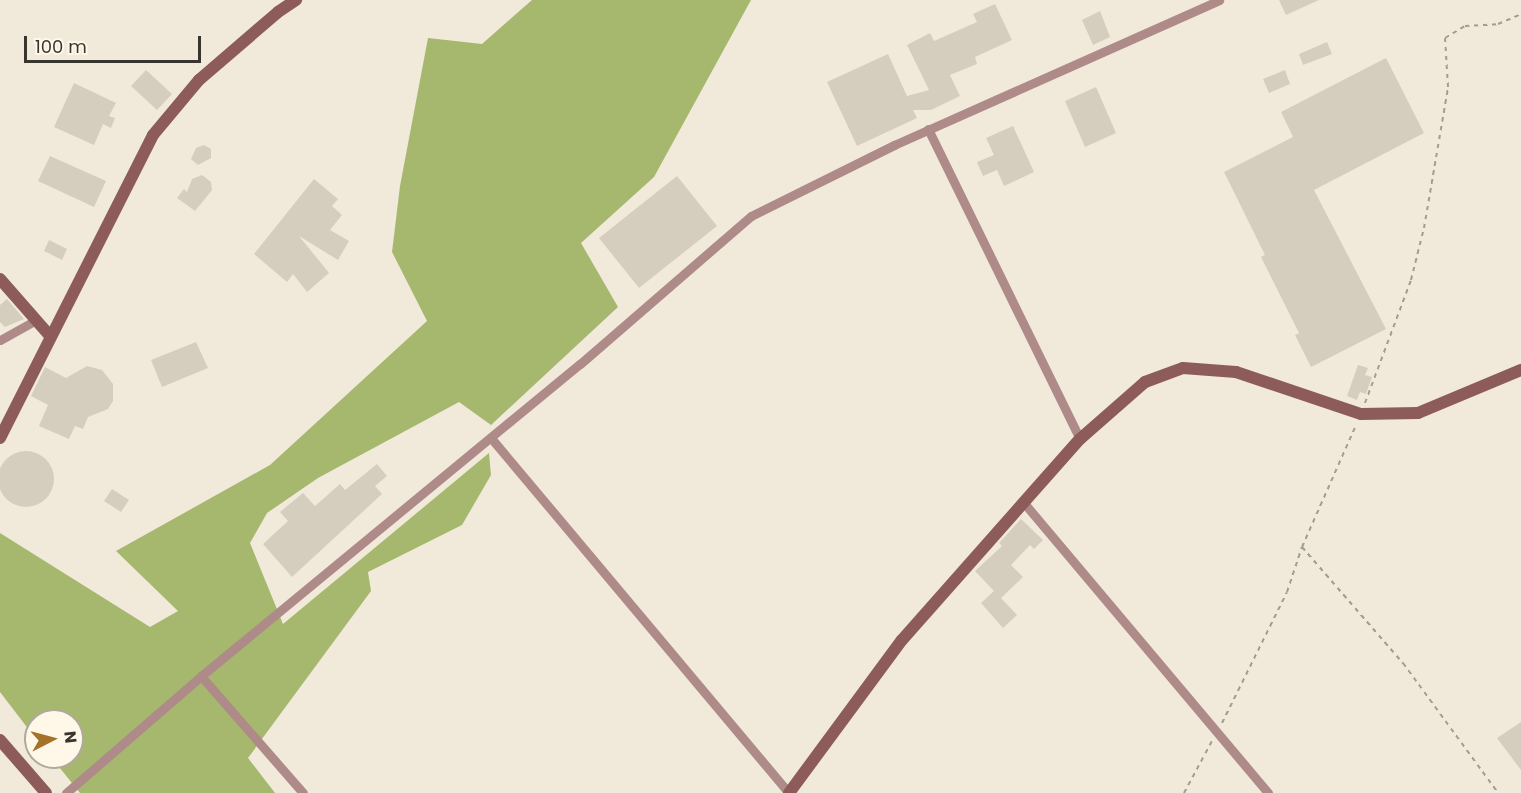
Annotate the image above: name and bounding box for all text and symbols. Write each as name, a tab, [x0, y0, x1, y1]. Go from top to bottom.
scale bar	[27, 24, 204, 62]
text: 100 m	[35, 34, 87, 59]
north arrow	[24, 709, 84, 769]
text: N	[58, 730, 82, 744]

